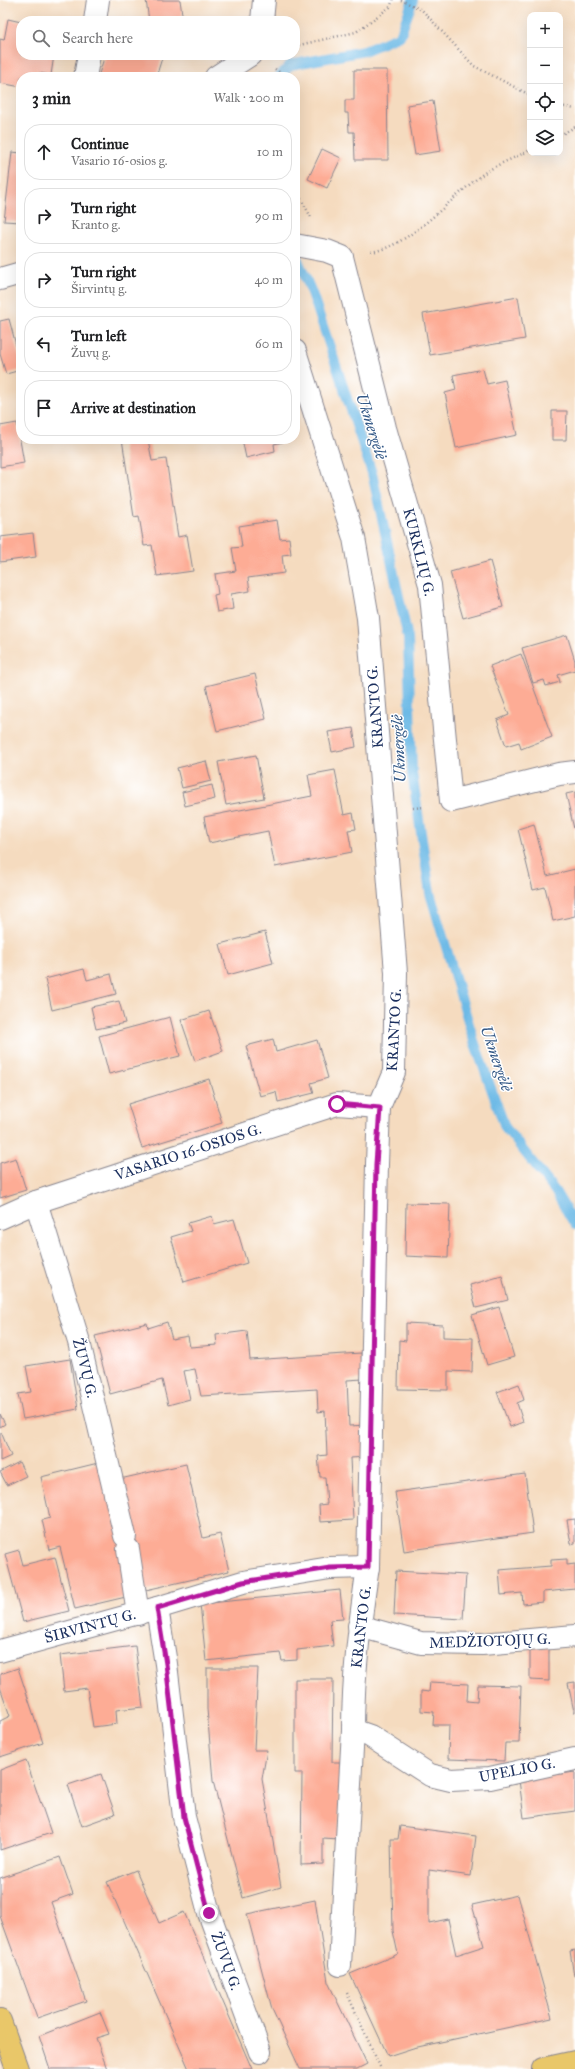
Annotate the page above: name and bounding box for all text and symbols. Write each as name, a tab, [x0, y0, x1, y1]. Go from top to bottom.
map controls	[527, 12, 563, 156]
button: +	[527, 12, 563, 48]
search box	[16, 16, 300, 60]
icon: search	[30, 27, 52, 49]
text: Search here	[62, 29, 133, 47]
button: −	[527, 48, 563, 84]
button: locate	[527, 84, 563, 120]
text: 3 min	[32, 88, 71, 109]
text: Walk · 200 m	[214, 90, 284, 106]
button: layers	[527, 120, 563, 156]
text: Continue	[71, 135, 129, 153]
icon: ahead	[33, 141, 55, 163]
text: 10 m	[257, 144, 283, 160]
text: Vasario 16-osios g.	[71, 153, 168, 169]
text: Turn right	[71, 199, 136, 217]
icon: right	[33, 205, 55, 227]
text: 90 m	[255, 208, 283, 224]
text: Kranto g.	[71, 217, 120, 233]
text: Turn right	[71, 263, 136, 281]
icon: right	[33, 269, 55, 291]
text: 40 m	[254, 272, 283, 288]
text: Širvintų g.	[71, 281, 127, 297]
text: Turn left	[71, 327, 127, 345]
icon: left	[33, 333, 55, 355]
text: 60 m	[255, 336, 283, 352]
text: Žuvų g.	[71, 345, 111, 361]
water label: Ukmergėlė	[352, 391, 391, 463]
icon: arrive	[33, 397, 55, 419]
text: Arrive at destination	[71, 399, 196, 417]
street label: KURKLIŲ G.	[399, 506, 439, 598]
street label: KRANTO G.	[363, 665, 387, 749]
water label: Ukmergėlė	[387, 713, 410, 784]
street label: KRANTO G.	[383, 988, 405, 1072]
water label: Ukmergėlė	[476, 1023, 517, 1095]
route start	[328, 1095, 346, 1113]
street label: VASARIO 16-OSIOS G.	[111, 1120, 264, 1185]
street label: ŽUVŲ G.	[69, 1336, 102, 1400]
street label: KRANTO G.	[347, 1585, 375, 1669]
street label: ŠIRVINTŲ G.	[42, 1604, 138, 1647]
street label: MEDŽIOTOJŲ G.	[429, 1629, 551, 1653]
street label: UPELIO G.	[477, 1754, 557, 1786]
route end	[200, 1904, 218, 1922]
street label: ŽUVŲ G.	[207, 1929, 246, 1993]

